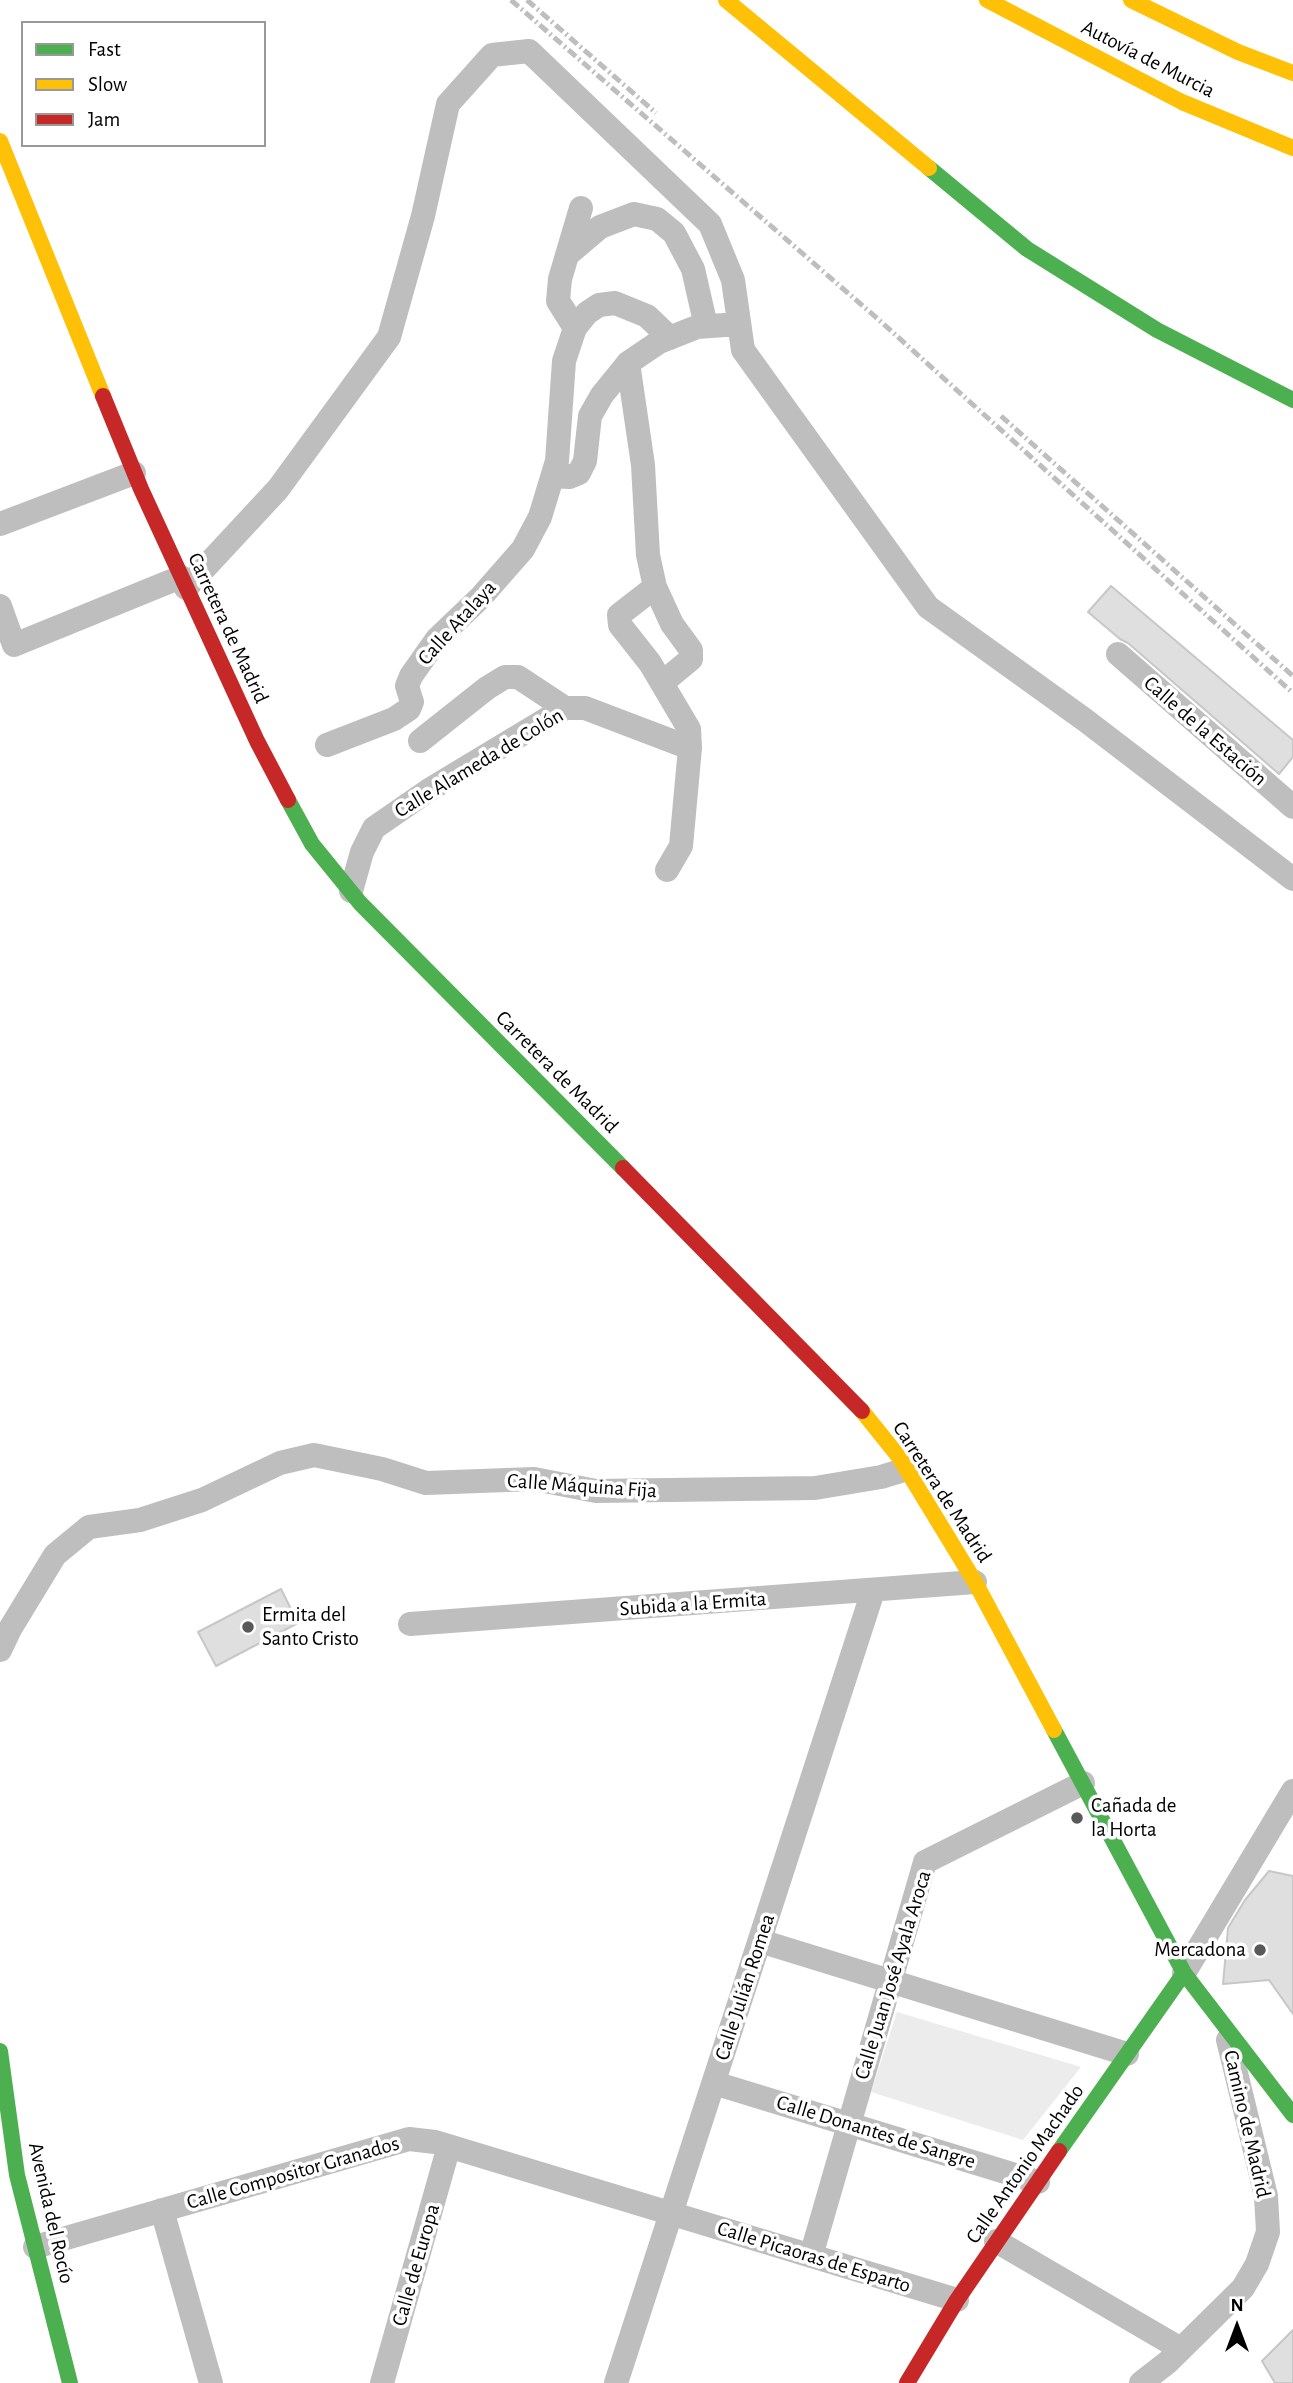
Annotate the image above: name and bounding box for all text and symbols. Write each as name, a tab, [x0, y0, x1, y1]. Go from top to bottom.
street label: Autovía de Murcia	[1077, 15, 1219, 103]
legend	[21, 21, 266, 147]
text: Fast	[88, 39, 121, 60]
text: Slow	[88, 74, 127, 95]
text: Jam	[88, 109, 120, 130]
street label: Carretera de Madrid	[182, 549, 274, 707]
street label: Calle Atalaya	[412, 575, 502, 671]
street label: Calle de la Estación	[1138, 671, 1272, 791]
street label: Calle Alameda de Colón	[390, 703, 568, 823]
street label: Carretera de Madrid	[490, 1005, 624, 1139]
street label: Carretera de Madrid	[887, 1417, 997, 1567]
street label: Calle Máquina Fija	[506, 1468, 658, 1504]
street label: Subida a la Ermita	[619, 1586, 767, 1622]
place label: Ermita del Santo Cristo	[262, 1602, 359, 1652]
marker: Ermita del Santo Cristo	[240, 1619, 256, 1635]
place label: Cañada de la Horta	[1091, 1793, 1177, 1843]
marker: Cañada de la Horta	[1069, 1810, 1085, 1826]
street label: Calle Juan José Ayala Aroca	[849, 1867, 937, 2083]
street label: Calle Julián Romea	[709, 1911, 781, 2063]
place label: Mercadona	[1154, 1937, 1246, 1963]
marker: Mercadona	[1252, 1942, 1268, 1958]
street label: Camino de Madrid	[1218, 2048, 1276, 2200]
street label: Calle Antonio Machado	[960, 2079, 1090, 2249]
street label: Calle Donantes de Sangre	[773, 2090, 979, 2174]
street label: Calle Compositor Granados	[184, 2131, 402, 2215]
street label: Avenida del Rocío	[23, 2140, 79, 2286]
street label: Calle de Europa	[387, 2201, 445, 2329]
street label: Calle Picaoras de Esparto	[714, 2216, 914, 2298]
north arrow	[1202, 2292, 1272, 2362]
text: N	[1230, 2296, 1244, 2315]

